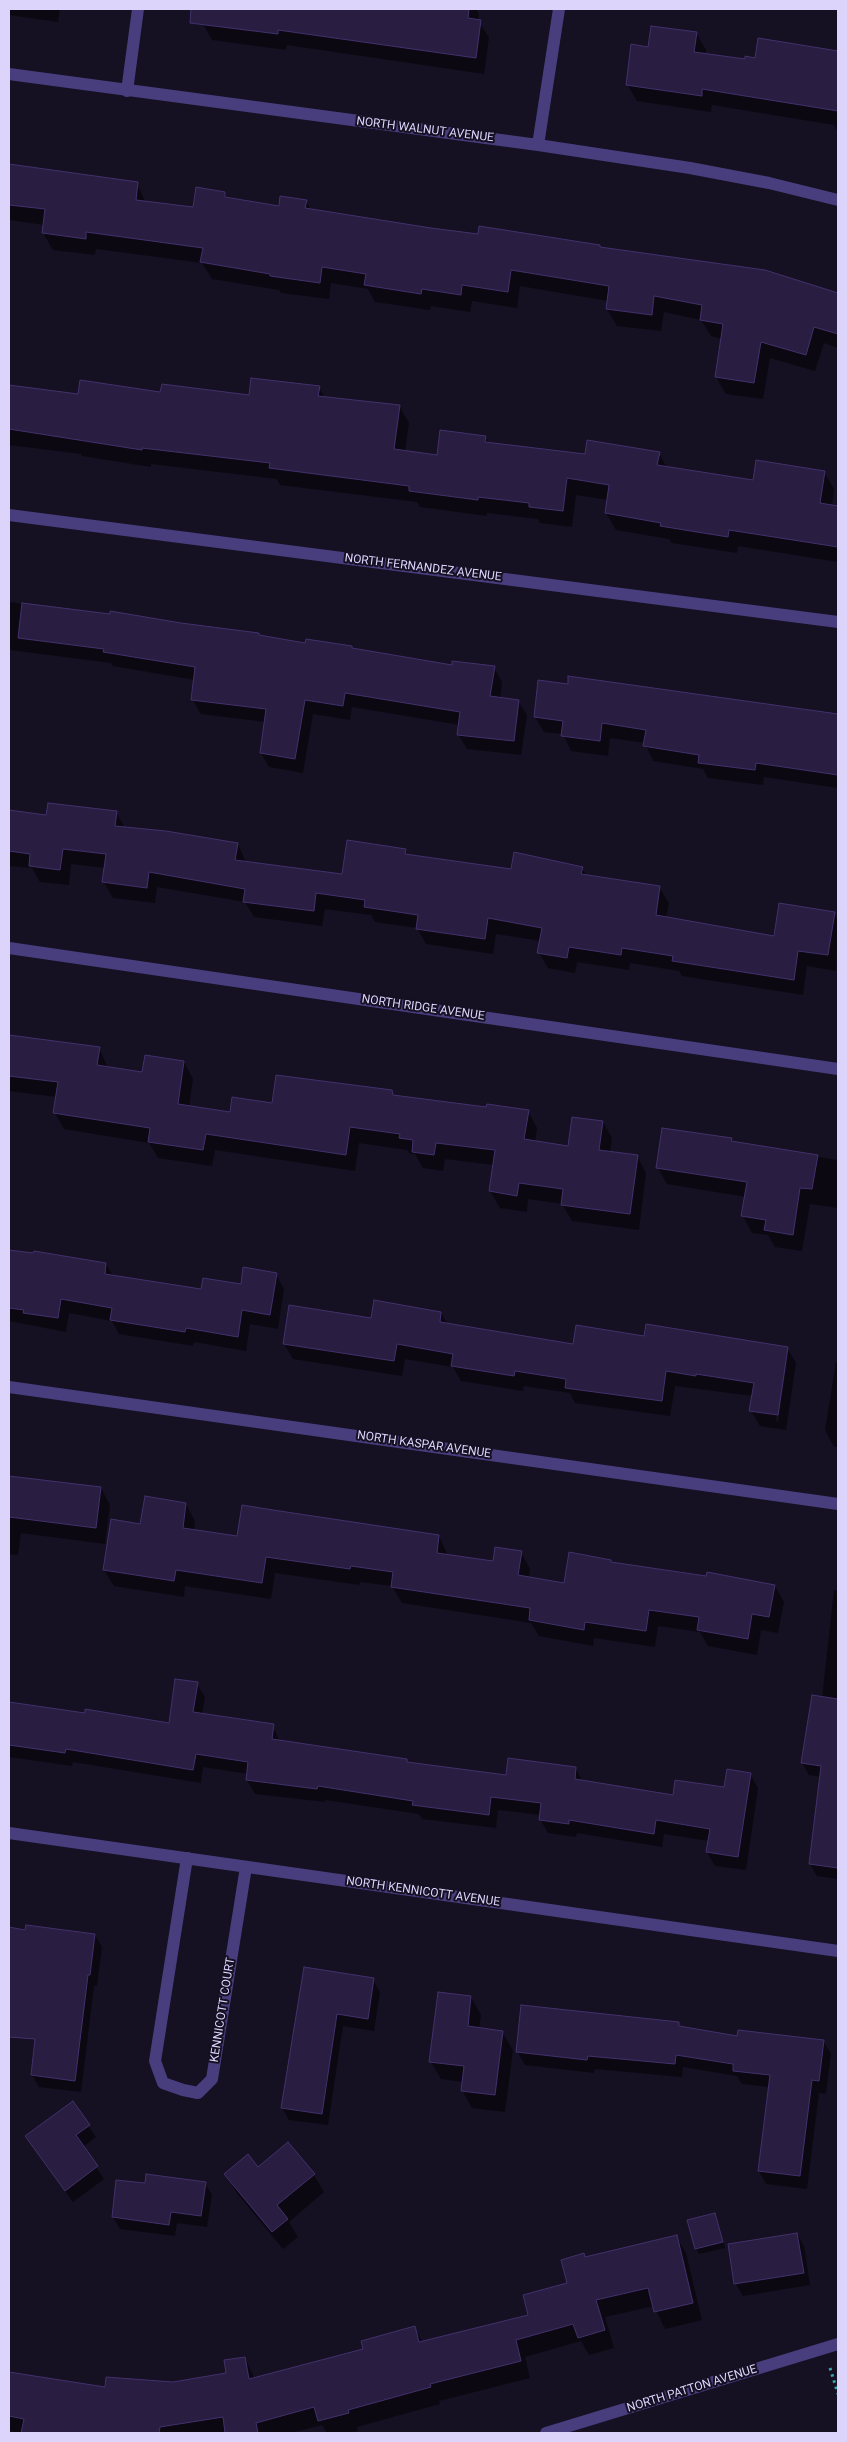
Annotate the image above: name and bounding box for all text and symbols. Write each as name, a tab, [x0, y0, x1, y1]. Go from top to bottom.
street label: NORTH WALNUT AVENUE	[355, 114, 495, 146]
street label: NORTH FERNANDEZ AVENUE	[344, 551, 502, 585]
street label: NORTH RIDGE AVENUE	[361, 992, 485, 1024]
street label: NORTH KASPAR AVENUE	[356, 1428, 492, 1462]
street label: NORTH KENNICOTT AVENUE	[345, 1874, 501, 1910]
street label: KENNICOTT COURT	[208, 1957, 238, 2063]
street label: NORTH PATTON AVENUE	[625, 2362, 759, 2416]

